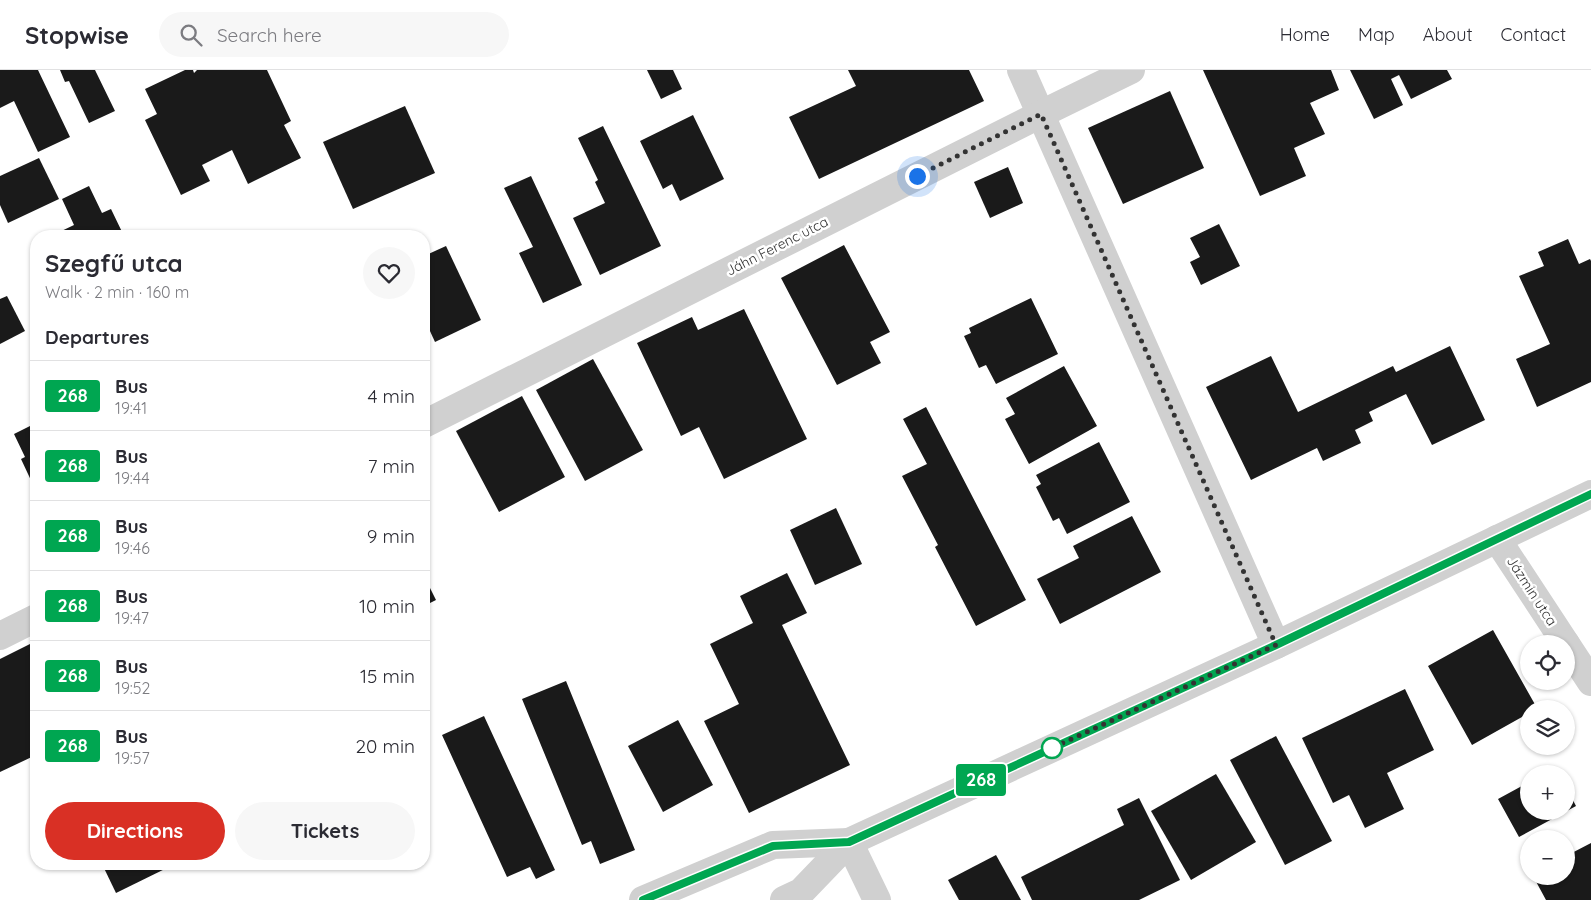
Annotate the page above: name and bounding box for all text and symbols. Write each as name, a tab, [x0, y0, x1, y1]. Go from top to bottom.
search box	[159, 12, 509, 57]
text: Stopwise	[25, 20, 129, 50]
icon: search	[177, 21, 205, 49]
text: Search here	[217, 23, 322, 47]
text: Home	[1280, 23, 1330, 46]
text: Map	[1358, 23, 1395, 46]
text: About	[1423, 23, 1473, 46]
text: Contact	[1501, 23, 1566, 46]
your location	[905, 164, 930, 189]
street label: Jáhn Ferenc utca	[723, 212, 831, 280]
button: heart	[363, 247, 415, 299]
text: Szegfű utca	[45, 248, 183, 278]
text: Walk · 2 min · 160 m	[45, 282, 189, 302]
text: Departures	[45, 325, 149, 349]
text: Bus	[115, 374, 148, 398]
text: 268	[57, 384, 88, 407]
text: 4 min	[367, 384, 415, 408]
text: 19:41	[115, 398, 147, 418]
text: Bus	[115, 444, 148, 468]
text: 268	[57, 454, 88, 477]
text: 7 min	[368, 454, 415, 478]
text: 19:44	[115, 468, 150, 488]
text: Bus	[115, 514, 148, 538]
text: 268	[57, 524, 88, 547]
text: 9 min	[367, 524, 415, 548]
text: 19:46	[115, 538, 150, 558]
street label: Jázmin utca	[1503, 553, 1561, 629]
text: Bus	[115, 584, 148, 608]
text: 268	[57, 594, 88, 617]
text: 10 min	[359, 594, 415, 618]
text: 19:47	[115, 608, 149, 628]
map controls	[1520, 635, 1575, 885]
button: locate	[1520, 635, 1575, 690]
text: Bus	[115, 654, 148, 678]
text: 268	[57, 664, 88, 687]
text: 15 min	[360, 664, 415, 688]
text: 19:52	[115, 678, 150, 698]
button: layers	[1520, 700, 1575, 755]
text: Bus	[115, 724, 148, 748]
text: 268	[57, 734, 88, 757]
text: 20 min	[356, 734, 415, 758]
unlabelled marker	[1041, 737, 1063, 759]
text: 19:57	[115, 748, 150, 768]
line badge: 268	[952, 764, 1010, 796]
button: +	[1520, 765, 1575, 820]
text: 268	[966, 768, 996, 791]
button: Directions	[45, 802, 225, 860]
button: Tickets	[235, 802, 415, 860]
button: −	[1520, 830, 1575, 885]

